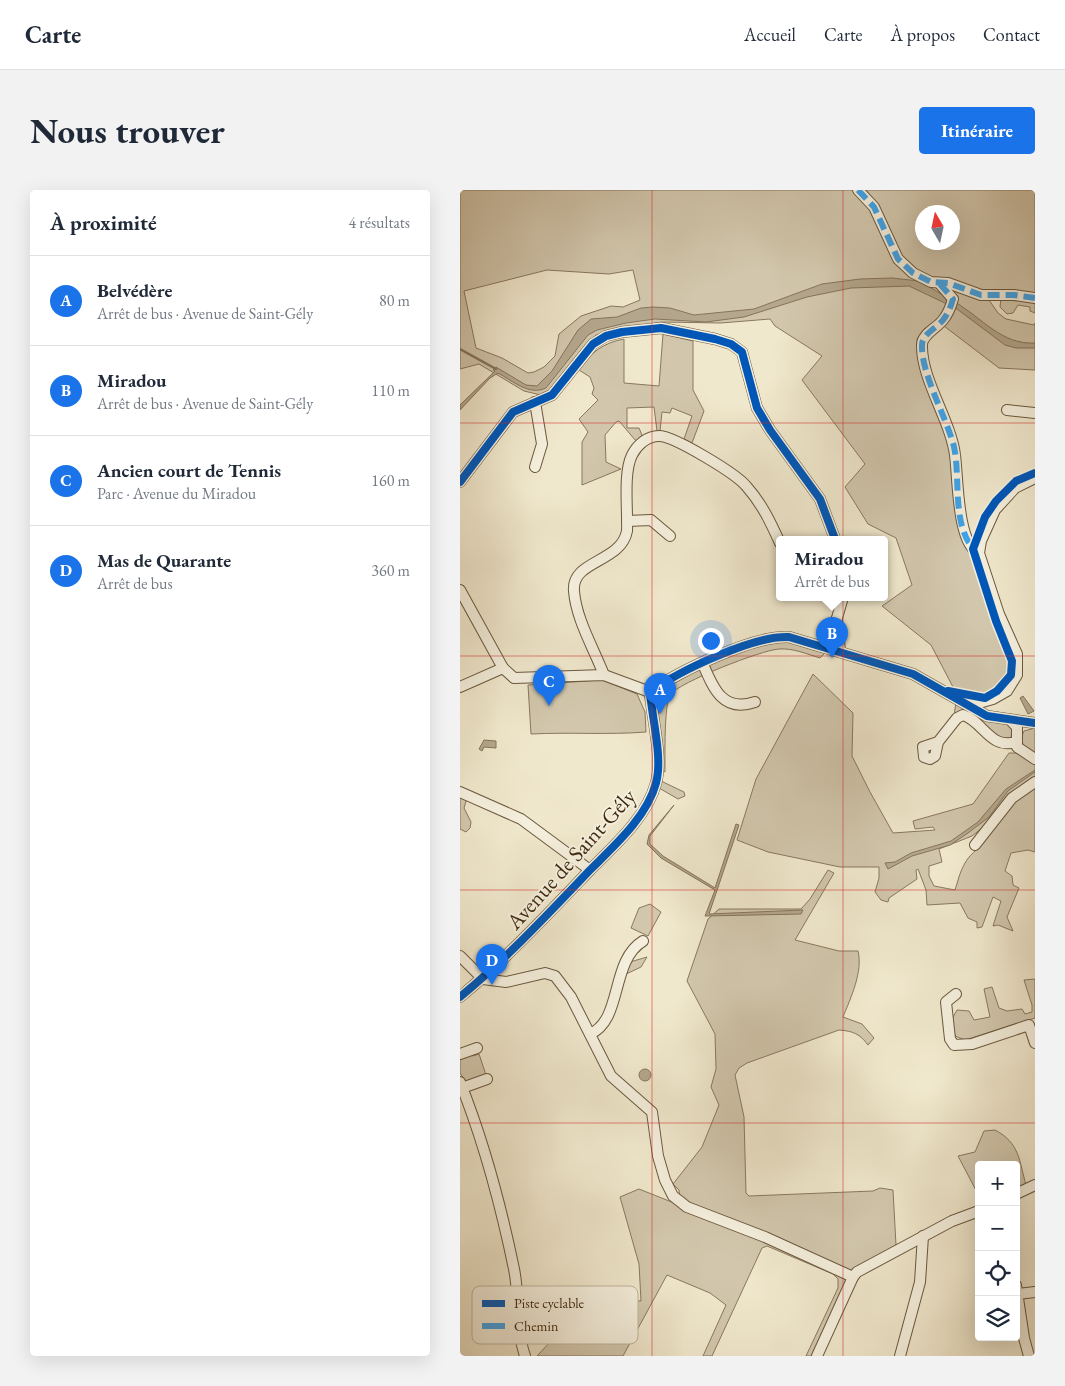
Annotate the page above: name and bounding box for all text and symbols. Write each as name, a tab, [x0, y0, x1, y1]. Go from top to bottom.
text: Carte	[25, 19, 81, 50]
text: Accueil	[744, 23, 796, 46]
text: Carte	[824, 23, 863, 46]
text: À propos	[891, 23, 955, 46]
text: Contact	[983, 23, 1040, 46]
button: Itinéraire	[919, 107, 1035, 154]
text: Nous trouver	[30, 108, 225, 153]
north arrow	[915, 205, 960, 250]
text: À proximité	[50, 209, 157, 236]
text: 4 résultats	[348, 212, 410, 233]
text: Belvédère	[97, 278, 172, 303]
text: A	[60, 290, 72, 311]
text: 80 m	[379, 290, 410, 311]
text: Arrêt de bus · Avenue de Saint-Gély	[97, 303, 313, 324]
text: Miradou	[97, 368, 166, 393]
text: B	[61, 380, 71, 401]
text: 110 m	[371, 380, 410, 401]
text: Arrêt de bus · Avenue de Saint-Gély	[97, 393, 313, 414]
text: Ancien court de Tennis	[97, 458, 281, 483]
text: C	[60, 470, 72, 491]
text: 160 m	[371, 470, 410, 491]
text: Parc · Avenue du Miradou	[97, 483, 256, 504]
popup	[776, 536, 888, 601]
text: Miradou	[794, 546, 864, 571]
text: Mas de Quarante	[97, 548, 231, 573]
text: D	[60, 560, 72, 581]
text: 360 m	[371, 560, 410, 581]
text: Arrêt de bus	[794, 571, 870, 592]
text: Arrêt de bus	[97, 573, 173, 594]
pin: B	[816, 617, 848, 658]
your location	[698, 628, 724, 654]
pin: C	[533, 665, 565, 706]
pin: A	[644, 673, 676, 714]
street label: Avenue de Saint-Gély	[499, 782, 642, 936]
pin: D	[476, 944, 508, 985]
map controls	[975, 1161, 1020, 1341]
button: +	[975, 1161, 1020, 1206]
button: −	[975, 1206, 1020, 1251]
button: locate	[975, 1251, 1020, 1296]
legend	[472, 1286, 638, 1344]
text: Piste cyclable	[514, 1294, 585, 1312]
button: layers	[975, 1296, 1020, 1341]
text: Chemin	[514, 1317, 559, 1335]

